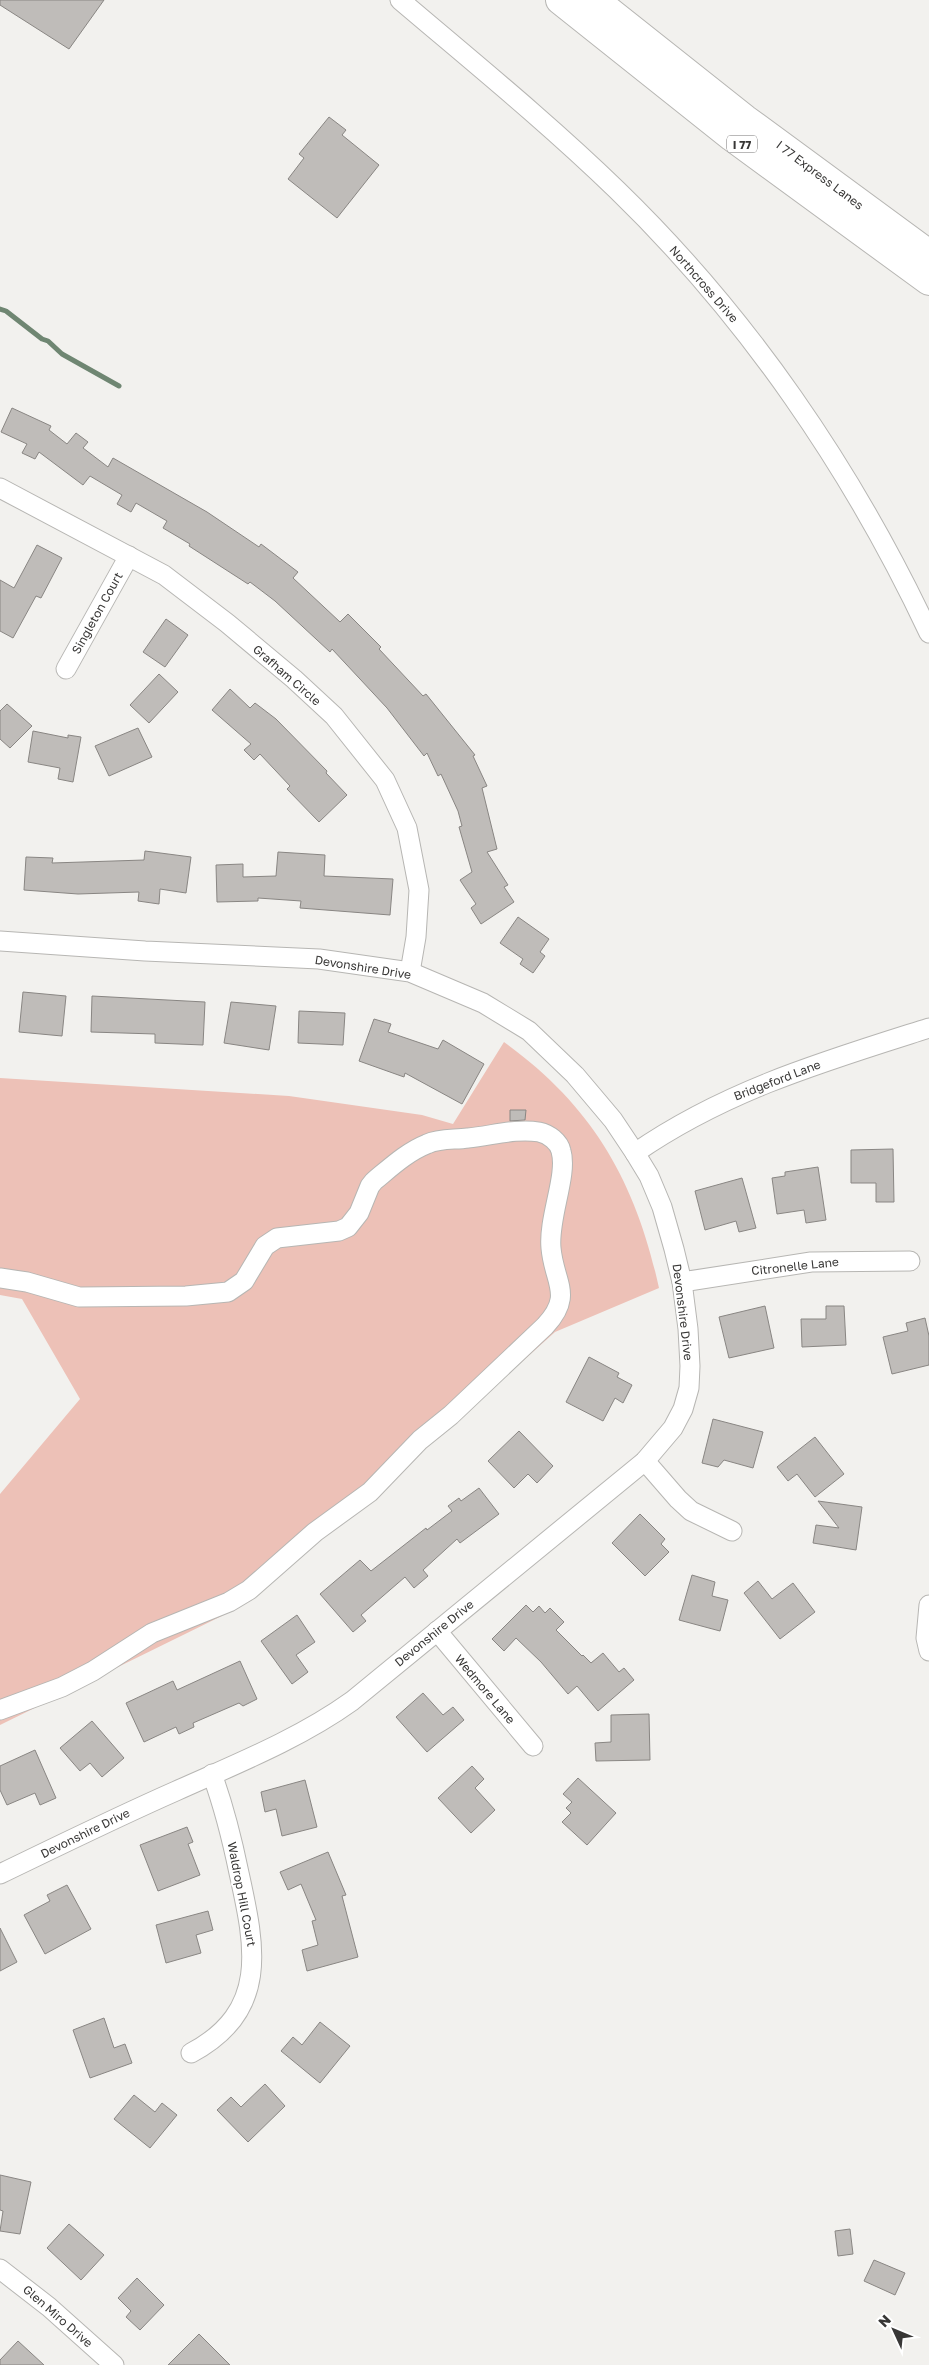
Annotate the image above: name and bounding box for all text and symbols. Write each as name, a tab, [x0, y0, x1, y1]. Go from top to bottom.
road number: I 77	[727, 136, 757, 152]
street label: I 77 Express Lanes	[773, 137, 867, 213]
street label: Northcross Drive	[666, 242, 742, 326]
street label: Singleton Court	[68, 569, 126, 656]
street label: Grafham Circle	[250, 641, 324, 709]
street label: Devonshire Drive	[314, 952, 412, 982]
street label: Bridgeford Lane	[731, 1056, 823, 1103]
street label: Citronelle Lane	[751, 1254, 840, 1278]
street label: Devonshire Drive	[670, 1263, 696, 1361]
street label: Devonshire Drive	[391, 1597, 477, 1669]
street label: Wedmore Lane	[452, 1651, 518, 1727]
street label: Devonshire Drive	[38, 1805, 132, 1861]
street label: Waldrop Hill Court	[224, 1840, 260, 1948]
street label: Glen Miro Drive	[20, 2282, 96, 2350]
north arrow	[869, 2305, 919, 2355]
text: N	[874, 2311, 894, 2330]

